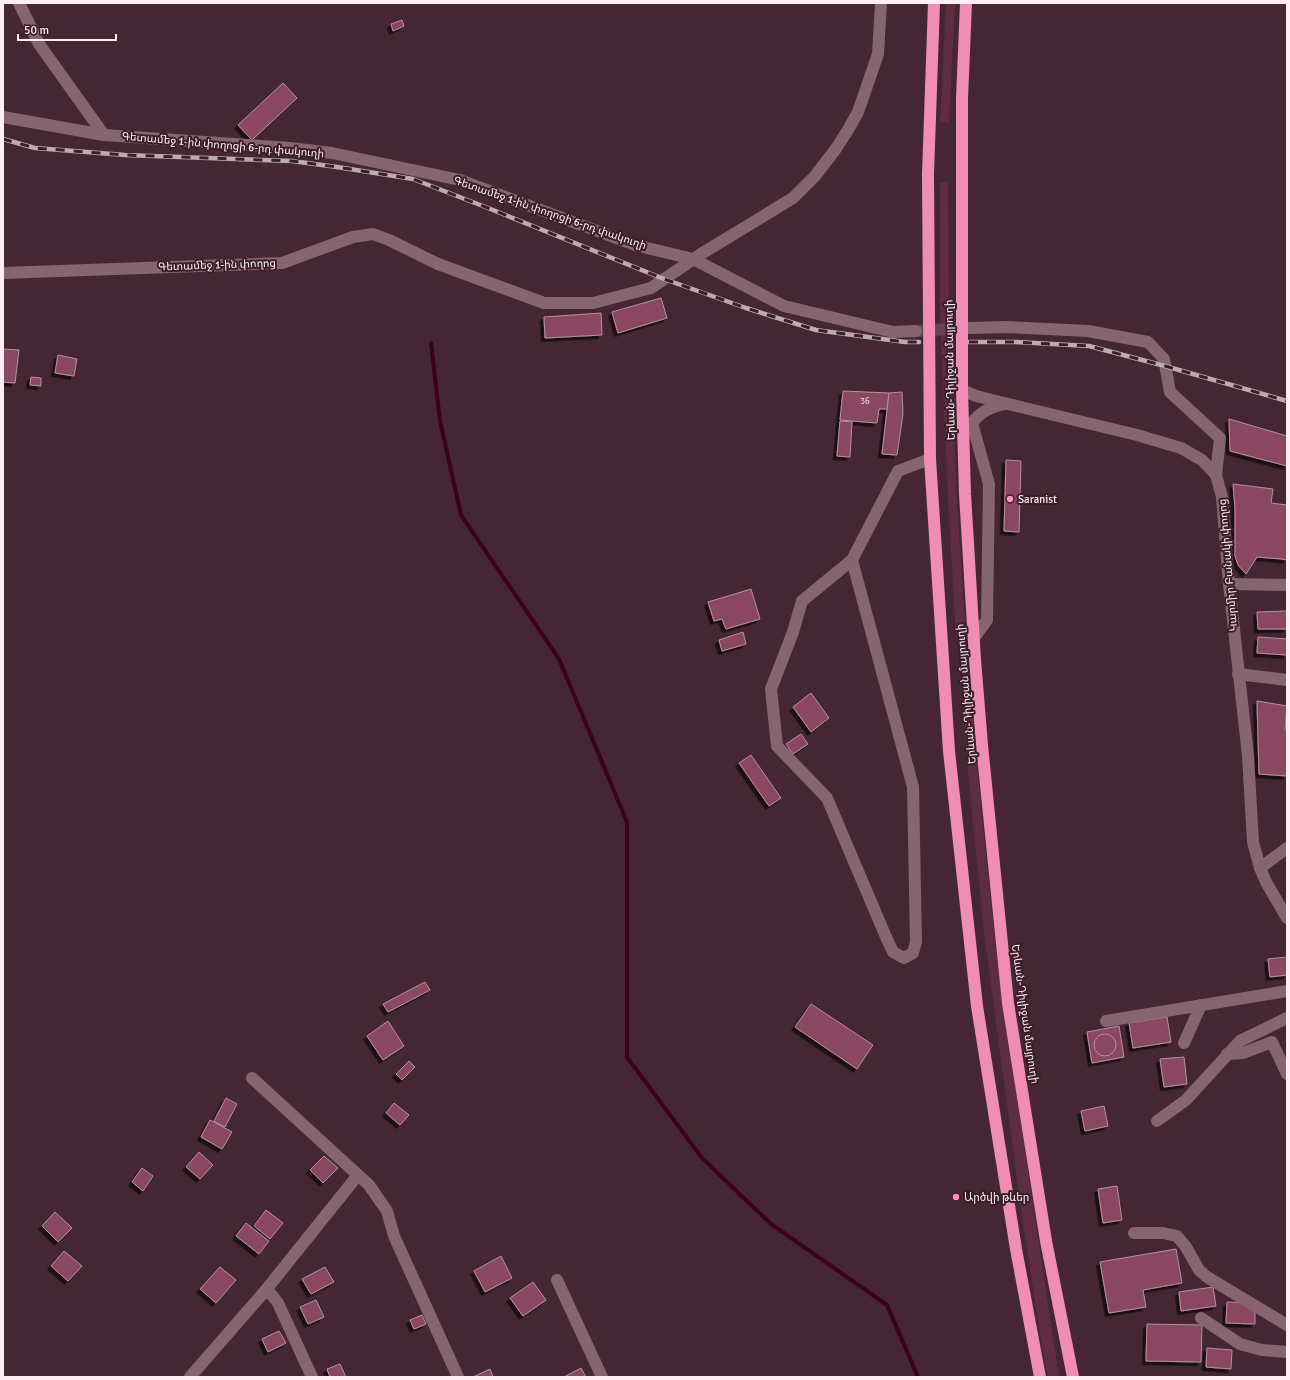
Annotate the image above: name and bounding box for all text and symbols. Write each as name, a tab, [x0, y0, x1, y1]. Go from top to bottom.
scale bar	[18, 16, 116, 42]
text: 50 m	[24, 23, 49, 38]
street label: Գետամեջ 1-ին փողոցի 6-րդ փակուղի	[121, 130, 325, 160]
street label: Գետամեջ 1-ին փողոցի 6-րդ փակուղի	[452, 174, 648, 252]
street label: Գետամեջ 1-ին փողոց	[158, 256, 276, 274]
street label: Երևան-Դիլիջան մայրուղի	[942, 299, 958, 441]
house number: 36	[860, 396, 870, 407]
place label: Saranist	[1018, 493, 1057, 506]
marker: Saranist	[1005, 494, 1015, 504]
street label: Կարմիր Բանակի փողոց	[1216, 498, 1240, 632]
street label: Երևան-Դիլիջան մայրուղի	[953, 623, 979, 765]
street label: Երևան-Դիլիջան մայրուղի	[1009, 943, 1041, 1085]
place label: Արծվի թևեր	[964, 1191, 1029, 1204]
marker: Արծվի թևեր	[951, 1192, 961, 1202]

